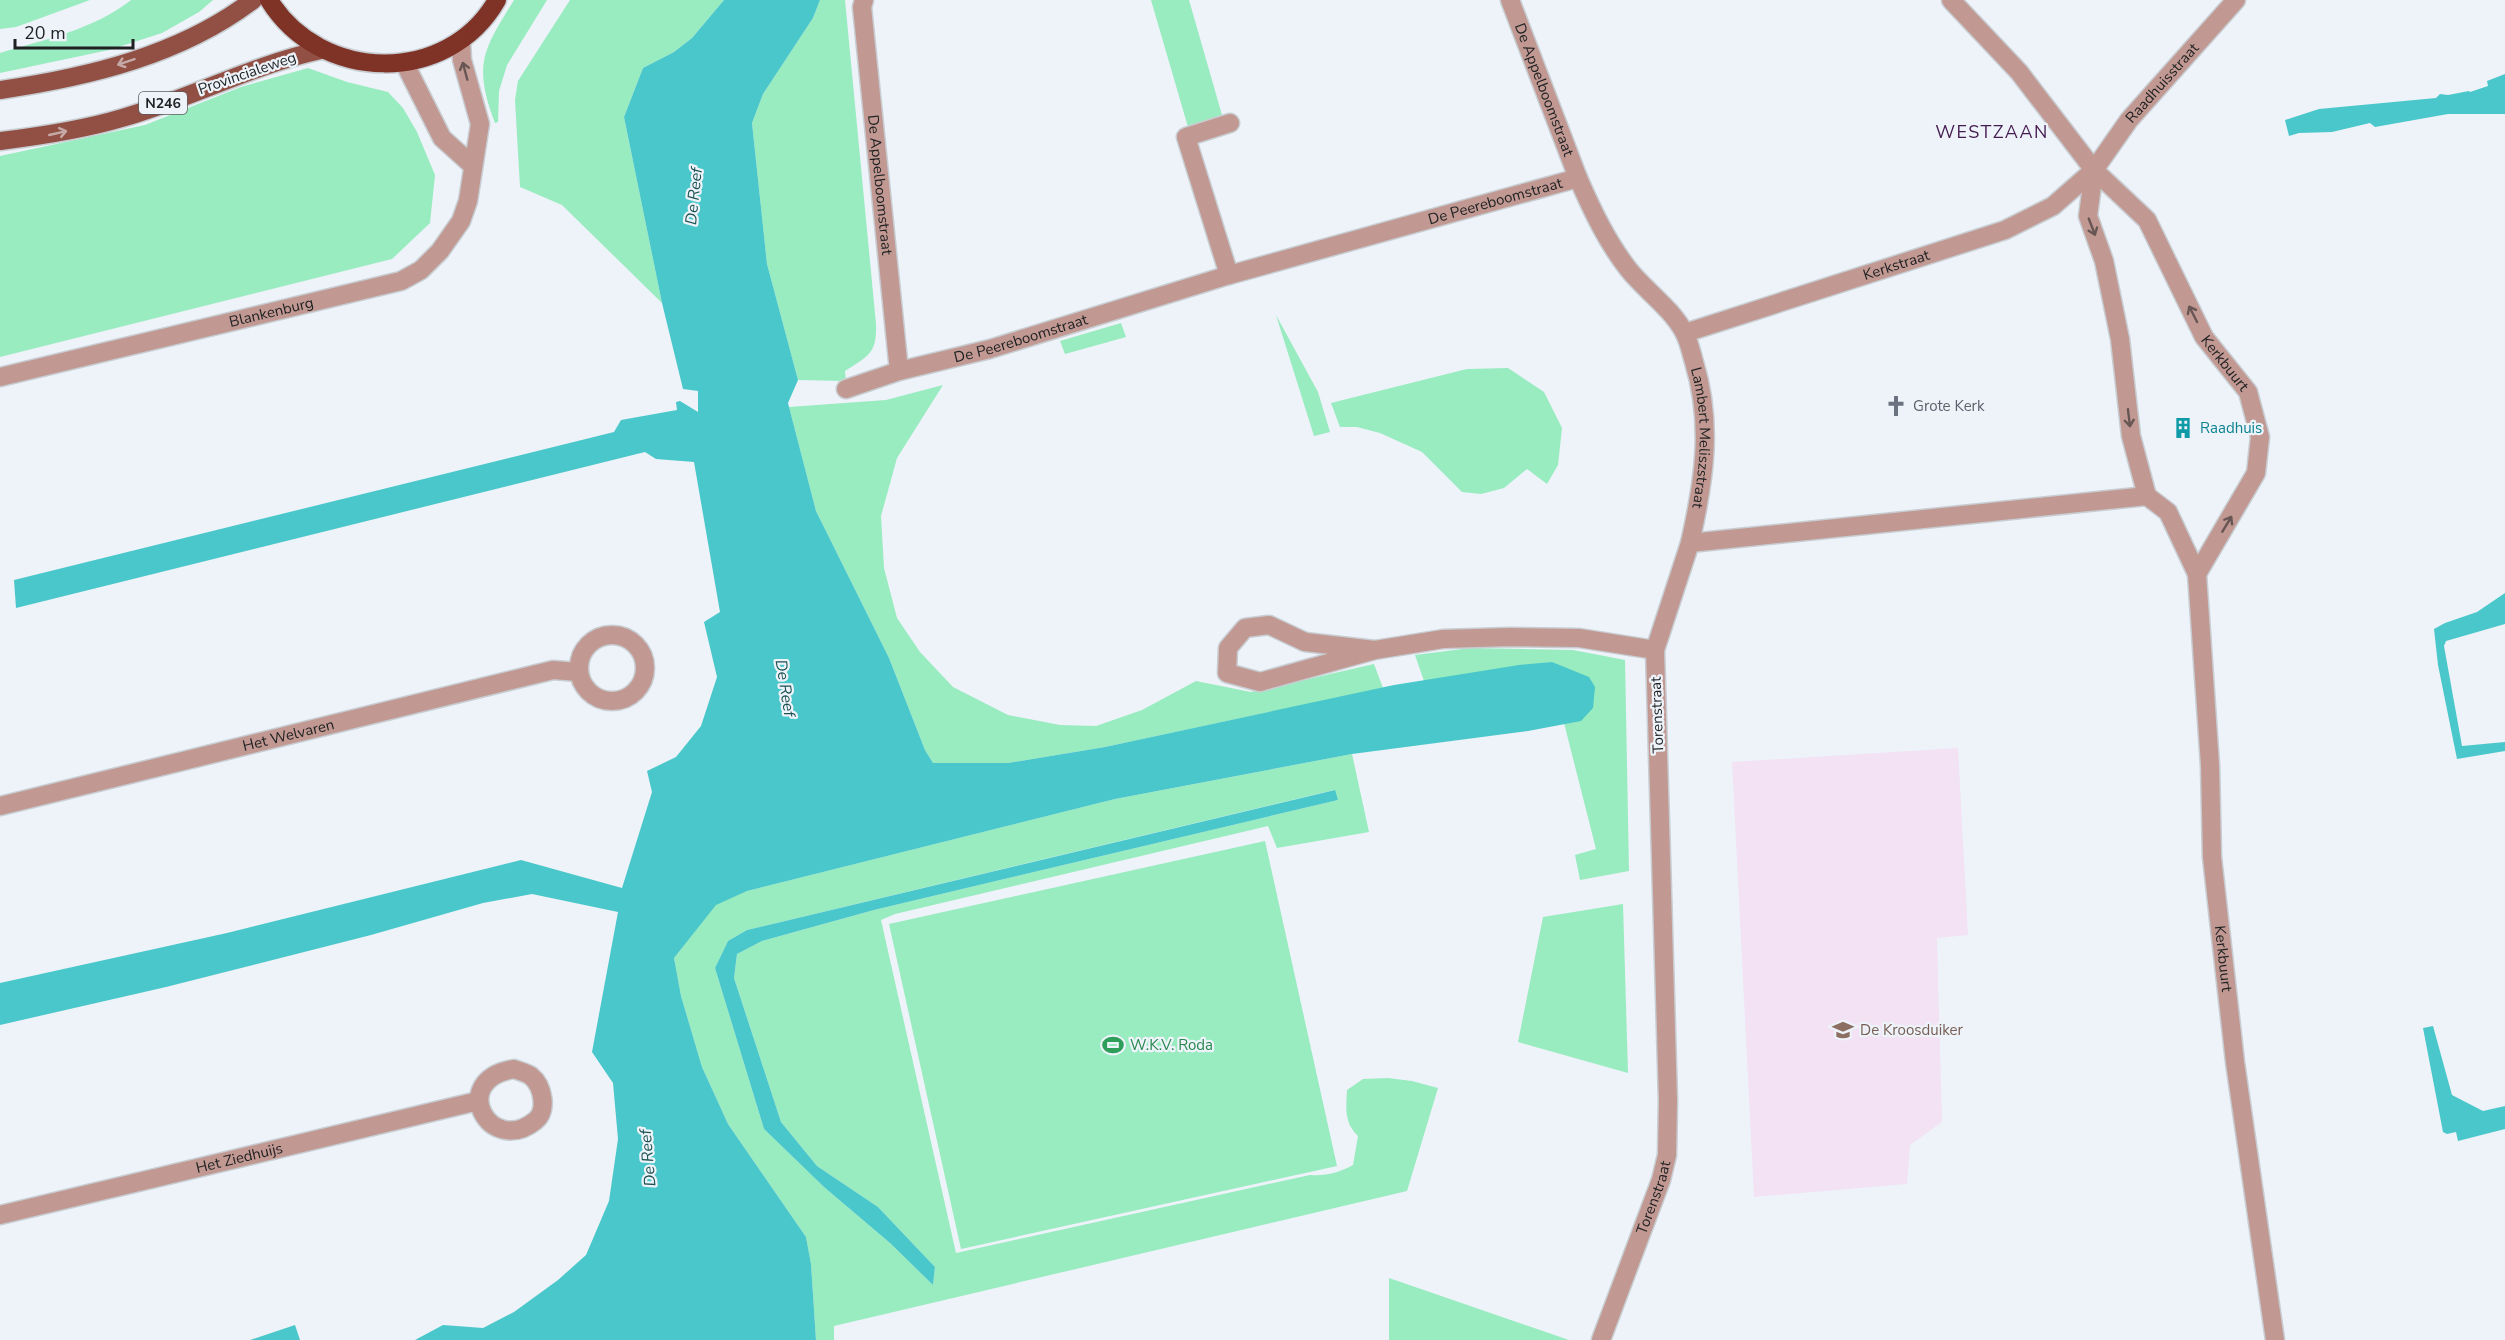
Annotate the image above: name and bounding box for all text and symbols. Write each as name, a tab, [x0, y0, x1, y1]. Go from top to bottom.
scale bar	[15, 12, 134, 50]
street label: De Appelboomstraat	[1510, 20, 1579, 160]
text: 20 m	[24, 21, 66, 45]
street label: Raadhuisstraat	[2121, 38, 2204, 127]
street label: Provincialeweg	[195, 47, 299, 99]
one-way arrow	[117, 58, 136, 69]
one-way arrow	[459, 62, 470, 81]
road number: N246	[139, 92, 187, 114]
street label: De Appelboomstraat	[863, 114, 897, 257]
district label: WESTZAAN	[1935, 120, 2049, 144]
one-way arrow	[48, 126, 67, 138]
water label: De Reef	[680, 165, 708, 226]
street label: De Peereboomstraat	[1426, 173, 1565, 229]
one-way arrow	[2088, 217, 2099, 236]
street label: Kerkstraat	[1861, 245, 1933, 285]
street label: Blankenburg	[227, 292, 316, 332]
one-way arrow	[2187, 306, 2198, 324]
street label: De Peereboomstraat	[952, 309, 1091, 367]
street label: Kerkbuurt	[2196, 331, 2254, 396]
street label: Lambert Meliszstraat	[1686, 365, 1715, 511]
church icon: Grote Kerk	[1884, 394, 1908, 418]
place label: Grote Kerk	[1913, 396, 1985, 416]
one-way arrow	[2124, 408, 2135, 428]
building icon: Raadhuis	[2171, 416, 2195, 440]
place label: Raadhuis	[2200, 418, 2262, 438]
one-way arrow	[2221, 516, 2233, 533]
water label: De Reef	[770, 658, 801, 720]
street label: Torenstraat	[1646, 676, 1668, 754]
street label: Het Welvaren	[240, 714, 336, 756]
street label: Kerkbuurt	[2210, 924, 2237, 994]
school or university icon: De Kroosduiker	[1831, 1018, 1855, 1042]
place label: De Kroosduiker	[1860, 1020, 1963, 1040]
sports icon: W.K.V. Roda	[1101, 1033, 1125, 1057]
place label: W.K.V. Roda	[1130, 1035, 1213, 1055]
water label: De Reef	[634, 1127, 661, 1187]
street label: Het Ziedhuijs	[194, 1138, 285, 1178]
street label: Torenstraat	[1632, 1158, 1675, 1237]

